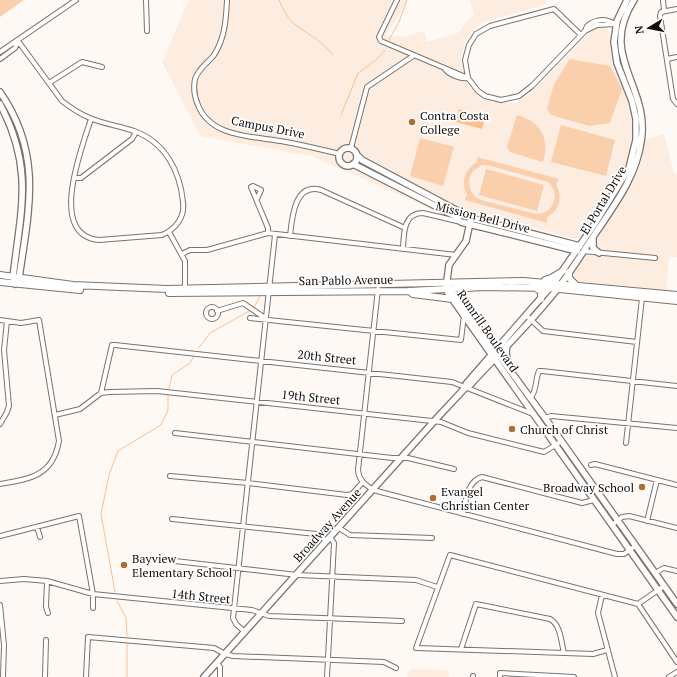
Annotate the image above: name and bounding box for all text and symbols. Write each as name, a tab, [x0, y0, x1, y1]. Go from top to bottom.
north arrow	[629, 8, 669, 48]
text: N	[631, 24, 647, 35]
place label: Contra Costa College	[420, 108, 489, 137]
street label: Campus Drive	[230, 113, 306, 141]
marker: Contra Costa College	[407, 117, 417, 127]
street label: El Portal Drive	[577, 163, 629, 237]
street label: Mission Bell Drive	[434, 198, 532, 236]
street label: San Pablo Avenue	[299, 272, 393, 288]
street label: Rumrill Boulevard	[454, 287, 522, 375]
street label: 20th Street	[297, 346, 358, 368]
street label: 19th Street	[281, 386, 342, 408]
place label: Church of Christ	[520, 422, 609, 437]
marker: Church of Christ	[507, 424, 517, 434]
place label: Broadway School	[543, 480, 634, 495]
marker: Broadway School	[637, 482, 647, 492]
place label: Evangel Christian Center	[441, 484, 529, 513]
street label: Broadway Avenue	[290, 485, 364, 565]
marker: Evangel Christian Center	[428, 493, 438, 503]
place label: Bayview Elementary School	[132, 551, 233, 580]
marker: Bayview Elementary School	[119, 560, 129, 570]
street label: 14th Street	[171, 585, 232, 607]

